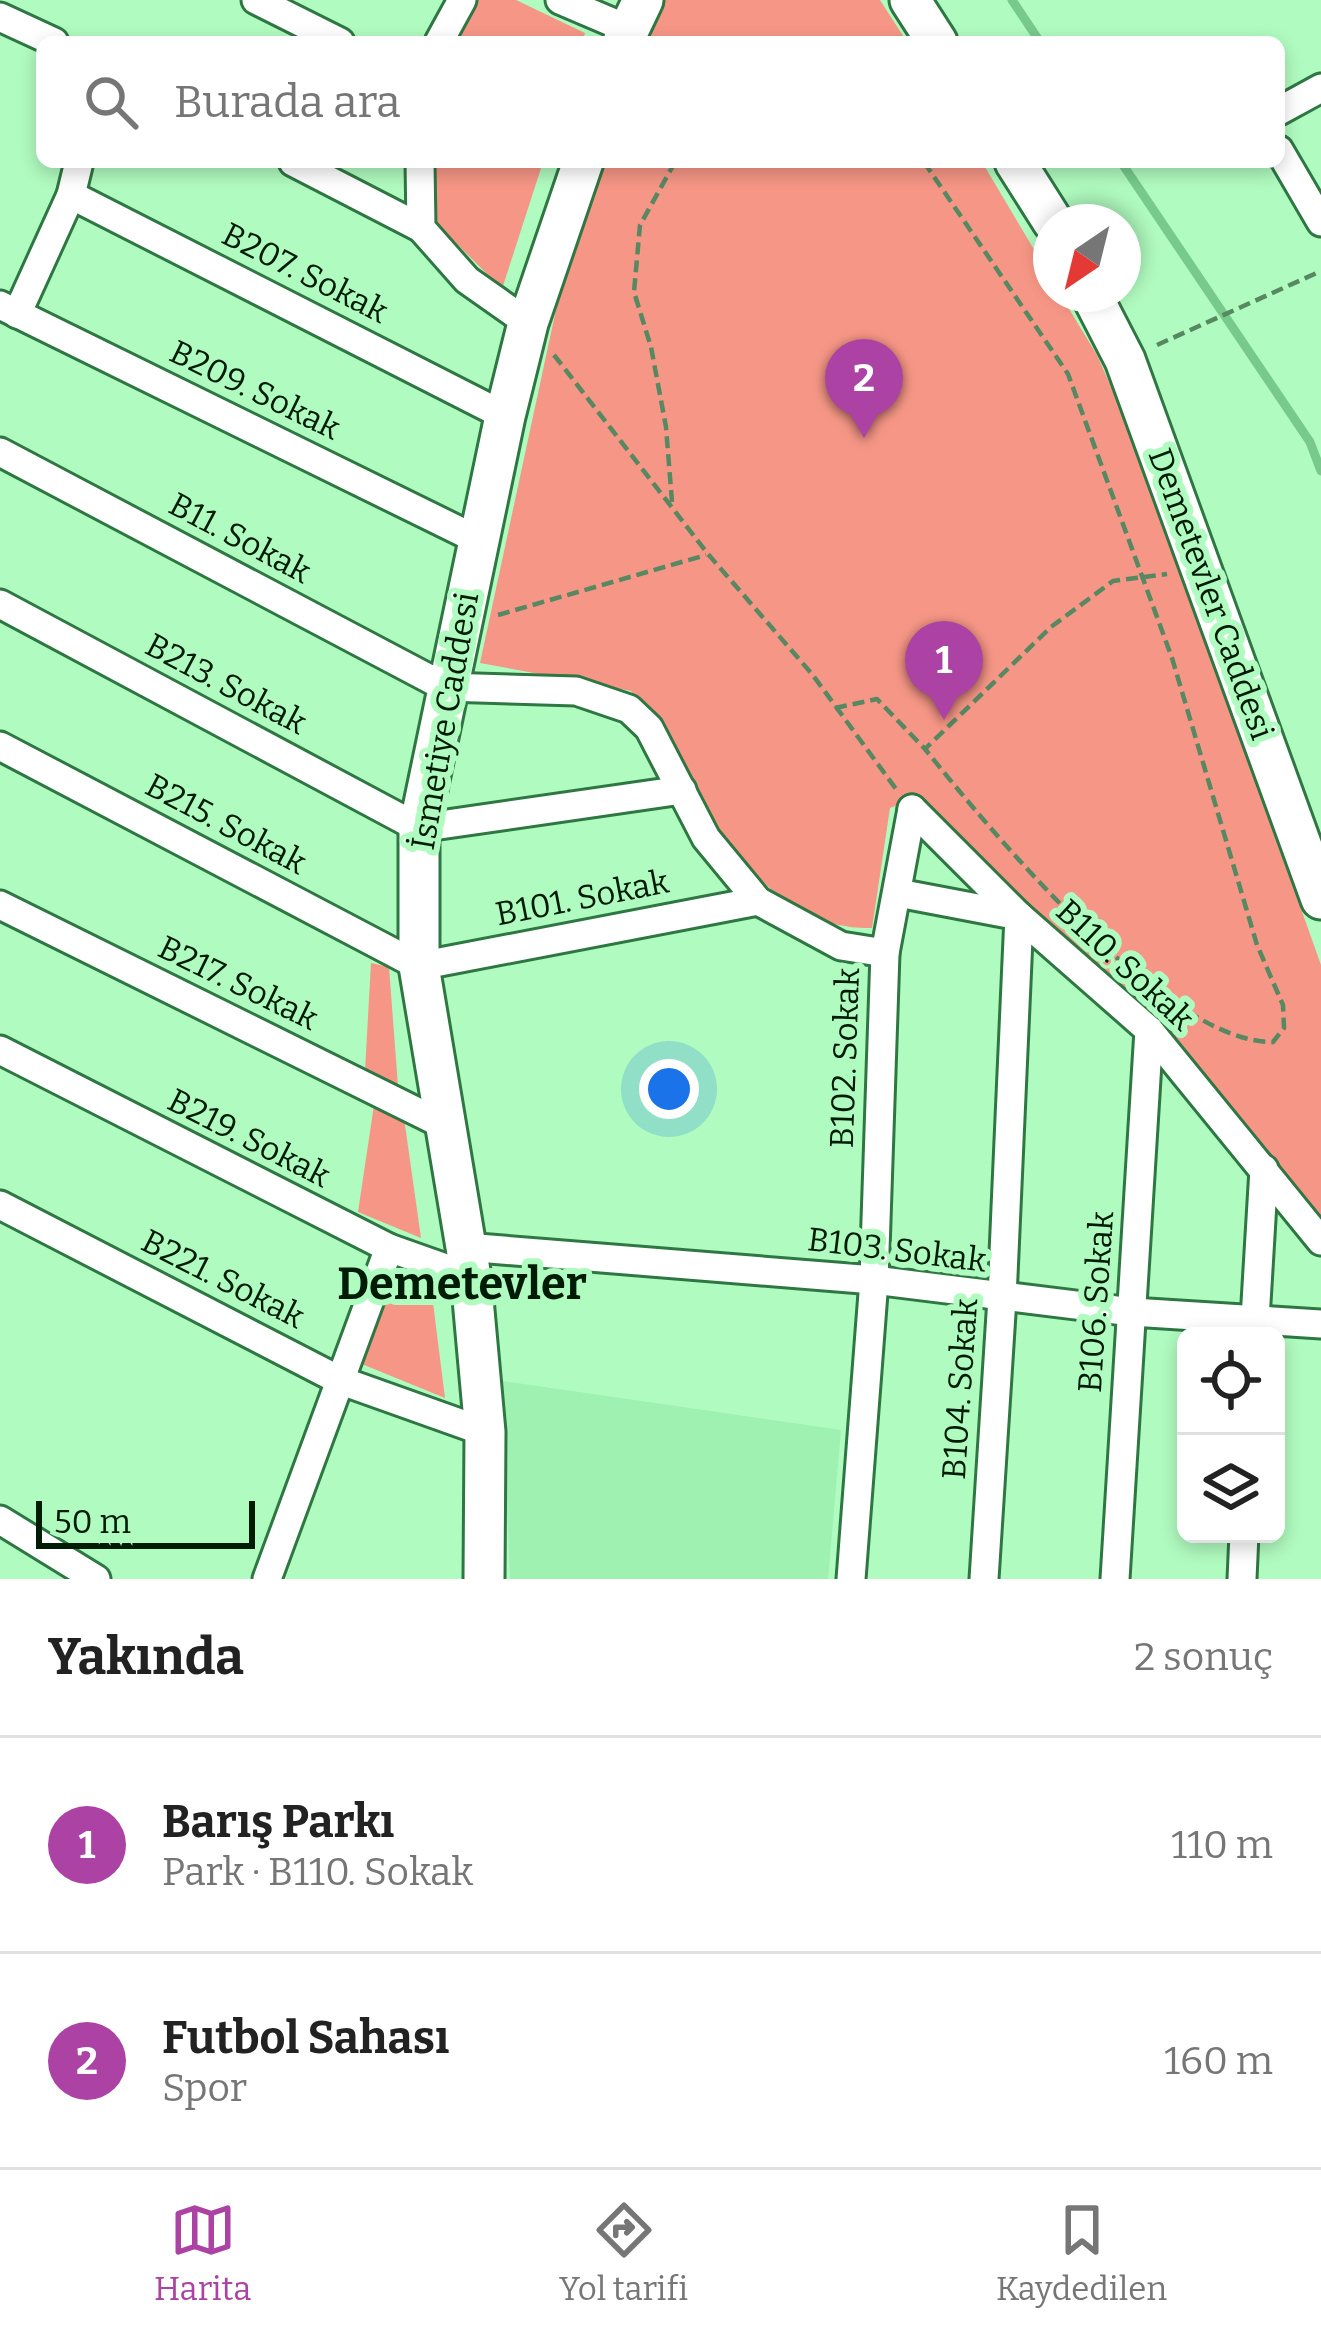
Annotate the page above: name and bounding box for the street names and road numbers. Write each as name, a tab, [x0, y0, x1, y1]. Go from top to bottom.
street label: B207. Sokak	[215, 214, 395, 332]
street label: B209. Sokak	[163, 332, 347, 449]
street label: Demetevler Caddesi	[1140, 443, 1282, 745]
street label: B11. Sokak	[162, 484, 318, 592]
street label: İsmetiye Caddesi	[403, 589, 487, 853]
street label: B213. Sokak	[139, 625, 314, 743]
street label: B215. Sokak	[139, 765, 313, 883]
street label: B101. Sokak	[492, 862, 672, 934]
street label: B110. Sokak	[1048, 891, 1202, 1039]
street label: B217. Sokak	[152, 927, 325, 1039]
street label: B102. Sokak	[822, 967, 868, 1149]
street label: B219. Sokak	[161, 1080, 337, 1196]
street label: B106. Sokak	[1070, 1210, 1122, 1394]
street label: B103. Sokak	[805, 1219, 989, 1281]
street label: B221. Sokak	[135, 1221, 311, 1337]
street label: B104. Sokak	[934, 1297, 986, 1481]

